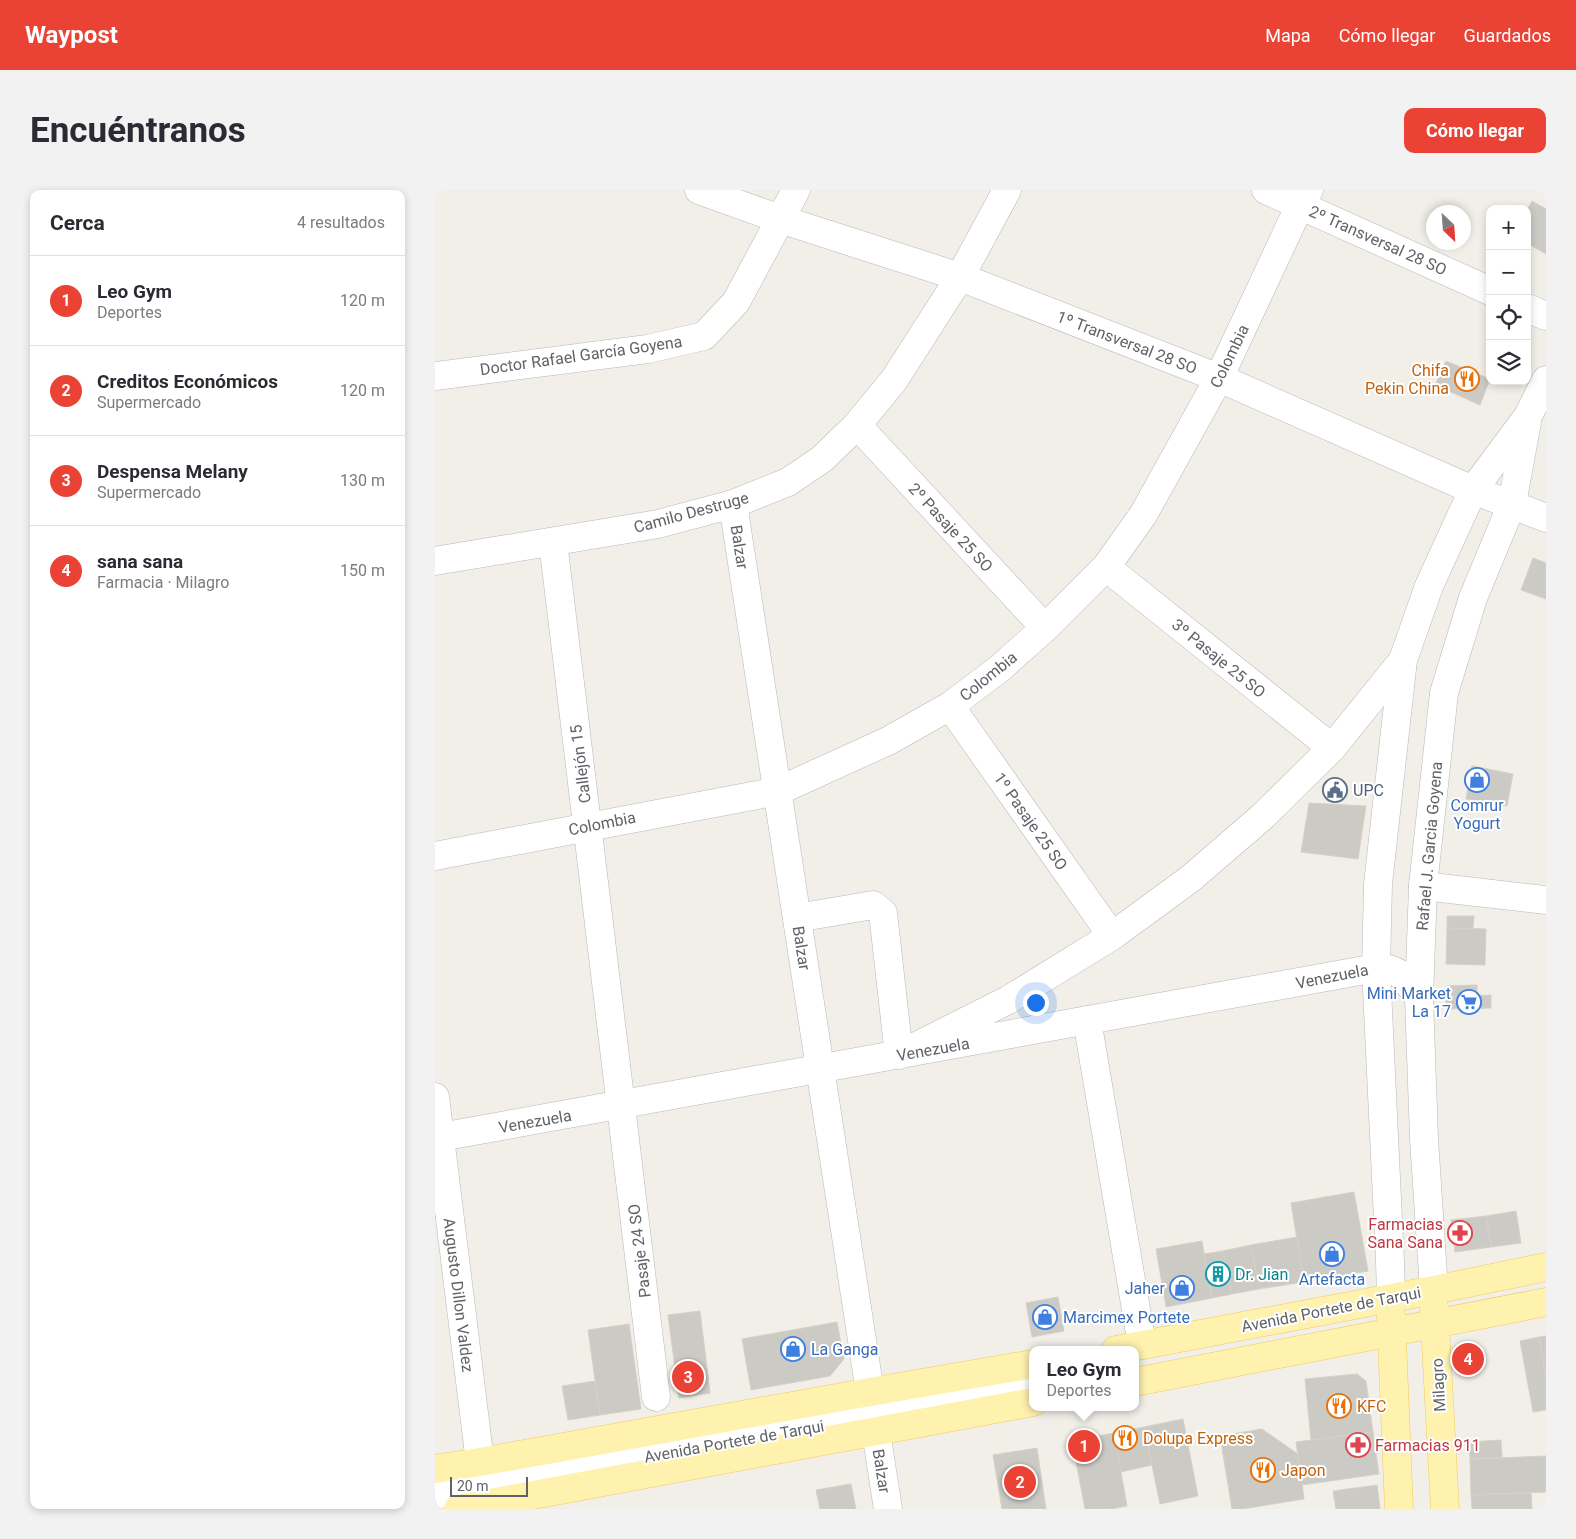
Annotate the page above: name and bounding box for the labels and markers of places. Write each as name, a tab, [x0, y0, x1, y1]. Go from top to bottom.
place label: Chifa Pekin China	[1365, 361, 1449, 398]
restaurant icon: Chifa Pekin China	[1454, 366, 1480, 392]
shop icon: Comrur Yogurt	[1464, 767, 1490, 793]
public building icon: UPC	[1322, 777, 1348, 803]
place label: UPC	[1353, 781, 1384, 800]
place label: Comrur Yogurt	[1450, 796, 1504, 833]
place label: Mini Market La 17	[1367, 984, 1451, 1021]
supermarket icon: Mini Market La 17	[1456, 989, 1482, 1015]
place label: Farmacias Sana Sana	[1368, 1215, 1443, 1252]
pharmacy icon: Farmacias Sana Sana	[1447, 1220, 1473, 1246]
shop icon: Artefacta	[1319, 1241, 1345, 1267]
building icon: Dr. Jian	[1205, 1261, 1231, 1287]
place label: Dr. Jian	[1235, 1265, 1288, 1284]
place label: Artefacta	[1299, 1270, 1365, 1289]
shop icon: Jaher	[1169, 1275, 1195, 1301]
place label: Jaher	[1125, 1279, 1166, 1298]
shop icon: Marcimex Portete	[1032, 1304, 1058, 1330]
place label: Marcimex Portete	[1063, 1308, 1190, 1327]
shop icon: La Ganga	[780, 1336, 806, 1362]
place label: La Ganga	[811, 1340, 878, 1359]
pin: 4	[1452, 1340, 1484, 1378]
pin: 3	[672, 1358, 704, 1396]
restaurant icon: KFC	[1326, 1393, 1352, 1419]
place label: KFC	[1357, 1397, 1386, 1416]
restaurant icon: Dolupa Express	[1112, 1425, 1138, 1451]
pin: 1	[1068, 1427, 1100, 1465]
place label: Dolupa Express	[1143, 1429, 1253, 1448]
pharmacy icon: Farmacias 911	[1345, 1432, 1371, 1458]
place label: Farmacias 911	[1375, 1436, 1481, 1455]
restaurant icon: Japon	[1250, 1457, 1276, 1483]
place label: Japon	[1281, 1461, 1325, 1480]
pin: 2	[1004, 1463, 1036, 1501]

